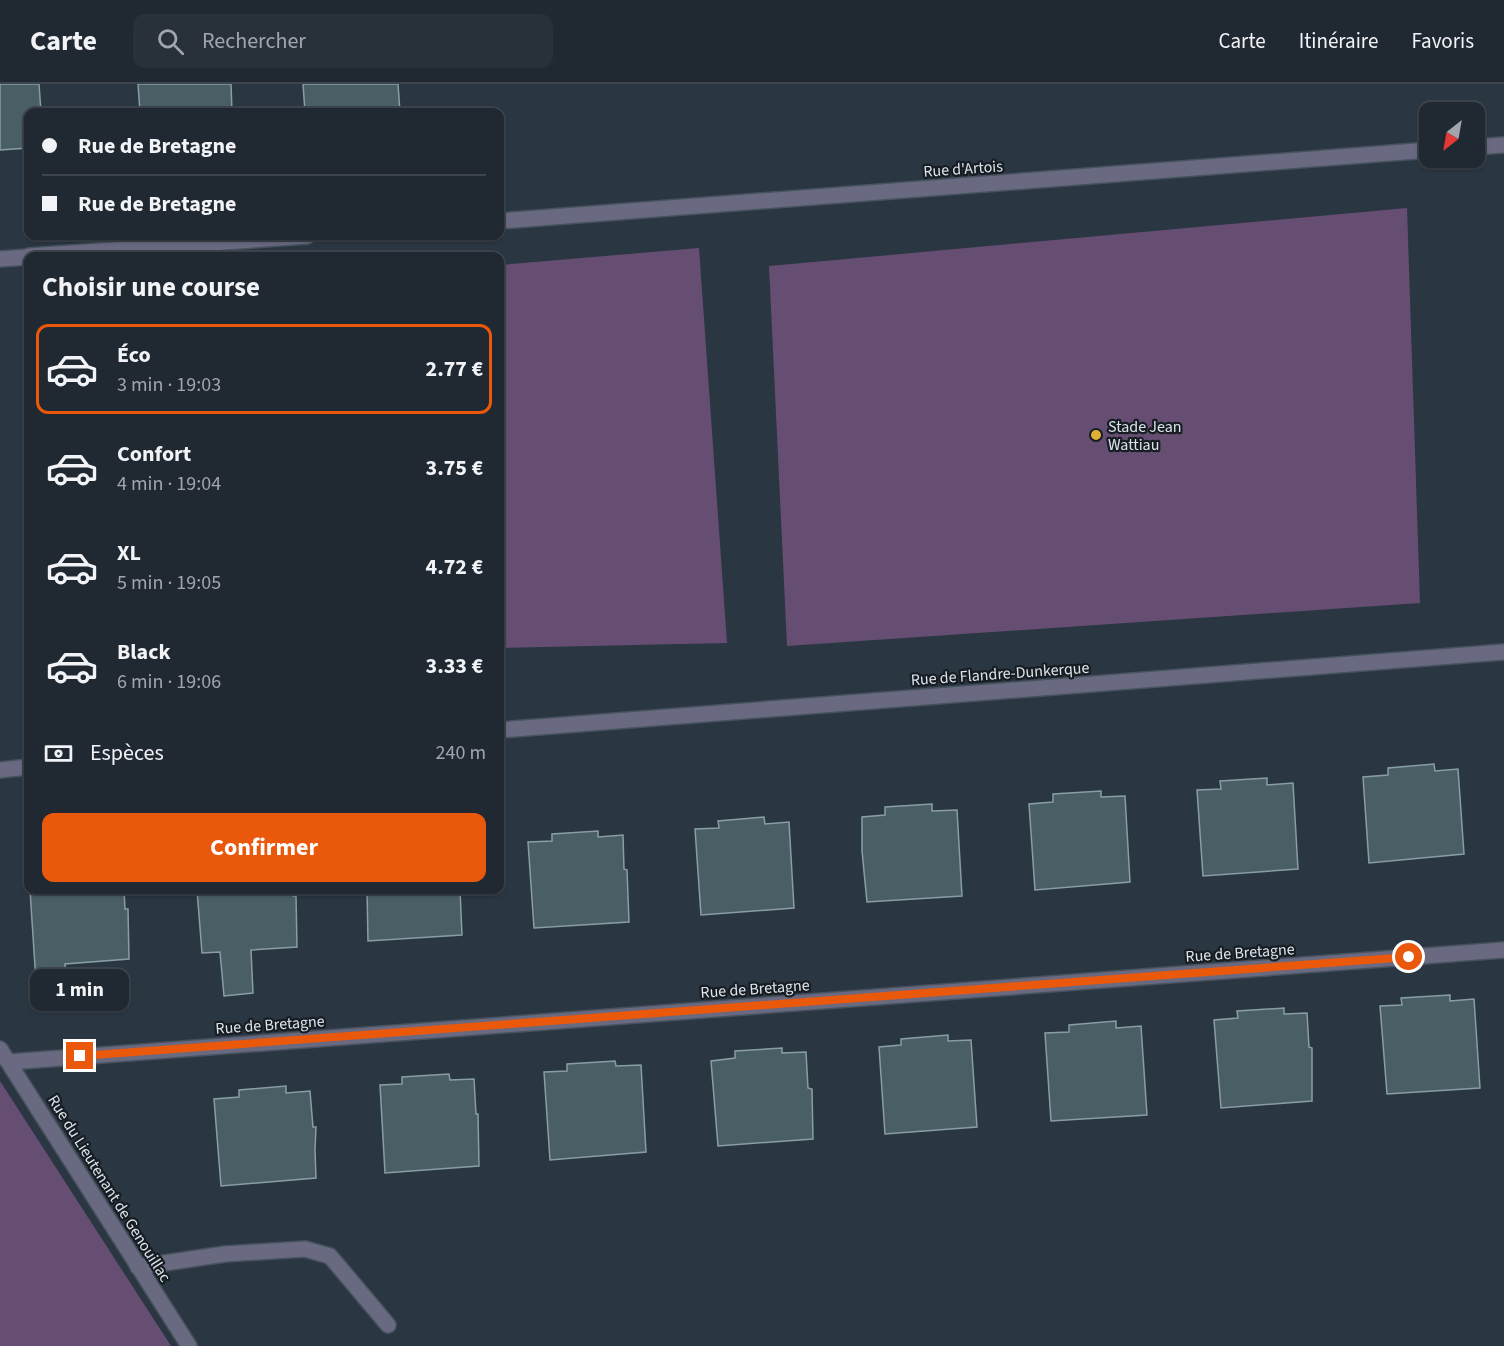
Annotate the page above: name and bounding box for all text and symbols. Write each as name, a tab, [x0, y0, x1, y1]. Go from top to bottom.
search box	[133, 14, 553, 68]
text: Carte	[30, 21, 97, 61]
icon: search	[154, 25, 187, 58]
text: Rechercher	[202, 25, 306, 57]
text: Carte	[1219, 26, 1266, 56]
text: Itinéraire	[1299, 26, 1378, 56]
text: Favoris	[1411, 26, 1474, 56]
north arrow	[1419, 102, 1485, 168]
map controls	[1419, 102, 1485, 168]
text: Rue de Bretagne	[78, 130, 237, 162]
street label: Rue d'Artois	[923, 155, 1004, 183]
text: Rue de Bretagne	[78, 188, 237, 220]
text: Choisir une course	[42, 268, 260, 307]
text: Éco	[117, 339, 151, 371]
icon: car	[45, 342, 99, 396]
text: 2.77 €	[426, 353, 483, 385]
text: 3 min · 19:03	[117, 371, 221, 399]
place label: Stade Jean Wattiau	[1108, 416, 1182, 456]
marker: Stade Jean Wattiau	[1089, 428, 1103, 442]
text: Confort	[117, 438, 191, 470]
icon: car	[45, 441, 99, 495]
text: 3.75 €	[426, 452, 483, 484]
text: 4 min · 19:04	[117, 470, 221, 498]
text: XL	[117, 537, 141, 569]
icon: car	[45, 540, 99, 594]
text: 4.72 €	[426, 551, 483, 583]
text: 5 min · 19:05	[117, 569, 221, 597]
text: Black	[117, 636, 171, 668]
icon: car	[45, 639, 99, 693]
text: 3.33 €	[426, 650, 483, 682]
street label: Rue de Flandre-Dunkerque	[910, 657, 1090, 691]
text: 6 min · 19:06	[117, 668, 221, 696]
icon: cash	[42, 737, 75, 770]
text: Espèces	[90, 737, 164, 769]
text: 240 m	[436, 739, 486, 767]
button: Confirmer	[42, 813, 486, 882]
street label: Rue de Bretagne	[1185, 938, 1295, 968]
route start	[1395, 943, 1422, 970]
callout: 1 min	[31, 969, 130, 1011]
street label: Rue de Bretagne	[700, 974, 810, 1004]
text: 1 min	[55, 976, 104, 1004]
street label: Rue de Bretagne	[215, 1010, 325, 1040]
route end	[66, 1042, 93, 1069]
street label: Rue du Lieutenant de Genouillac	[42, 1091, 176, 1286]

